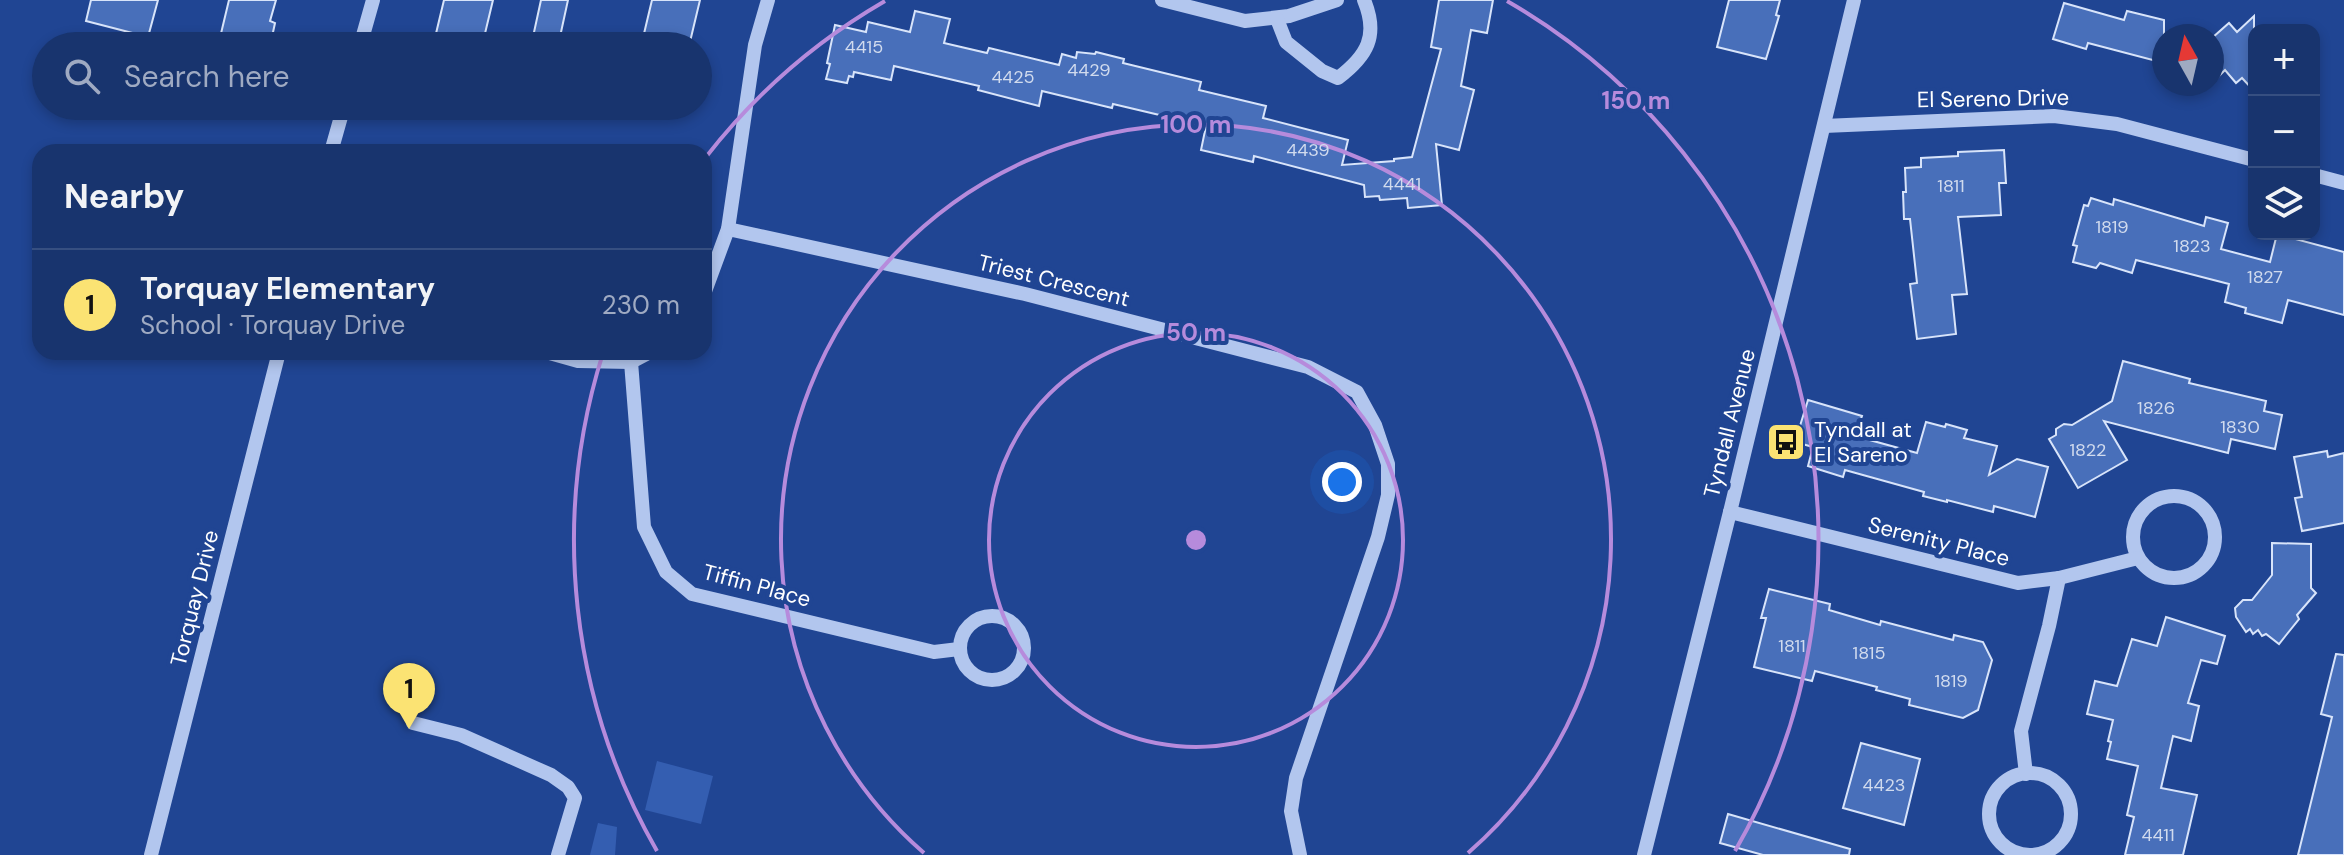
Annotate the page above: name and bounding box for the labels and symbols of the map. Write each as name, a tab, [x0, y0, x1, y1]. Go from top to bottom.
north arrow	[2152, 24, 2224, 96]
house number: 4415	[845, 35, 883, 59]
house number: 4429	[1067, 58, 1111, 82]
house number: 4425	[991, 65, 1035, 89]
street label: El Sereno Drive	[1917, 83, 2069, 114]
text: 150 m	[1602, 85, 1670, 116]
text: 100 m	[1161, 109, 1231, 140]
house number: 4439	[1286, 138, 1330, 162]
house number: 4441	[1383, 172, 1421, 196]
house number: 1811	[1937, 174, 1965, 198]
house number: 1819	[2095, 215, 2129, 239]
house number: 1823	[2173, 234, 2211, 258]
street label: Triest Crescent	[975, 248, 1133, 313]
house number: 1827	[2247, 265, 2283, 289]
text: 50 m	[1166, 317, 1226, 348]
street label: Tyndall Avenue	[1697, 346, 1762, 501]
house number: 1826	[2137, 396, 2175, 420]
place label: Tyndall at El Sareno	[1814, 415, 1912, 469]
house number: 1830	[2220, 415, 2260, 439]
bus stop icon: Tyndall at El Sareno	[1765, 421, 1807, 463]
house number: 1822	[2070, 438, 2107, 462]
your location	[1322, 462, 1362, 502]
street label: Serenity Place	[1865, 510, 2013, 573]
centre of rings	[1182, 526, 1210, 554]
street label: Torquay Drive	[164, 527, 225, 669]
street label: Tiffin Place	[700, 557, 814, 614]
house number: 1811	[1778, 634, 1806, 658]
house number: 1815	[1853, 641, 1885, 665]
pin: 1	[383, 663, 435, 729]
house number: 1819	[1934, 669, 1968, 693]
house number: 4423	[1863, 773, 1905, 797]
house number: 4411	[2141, 823, 2175, 847]

